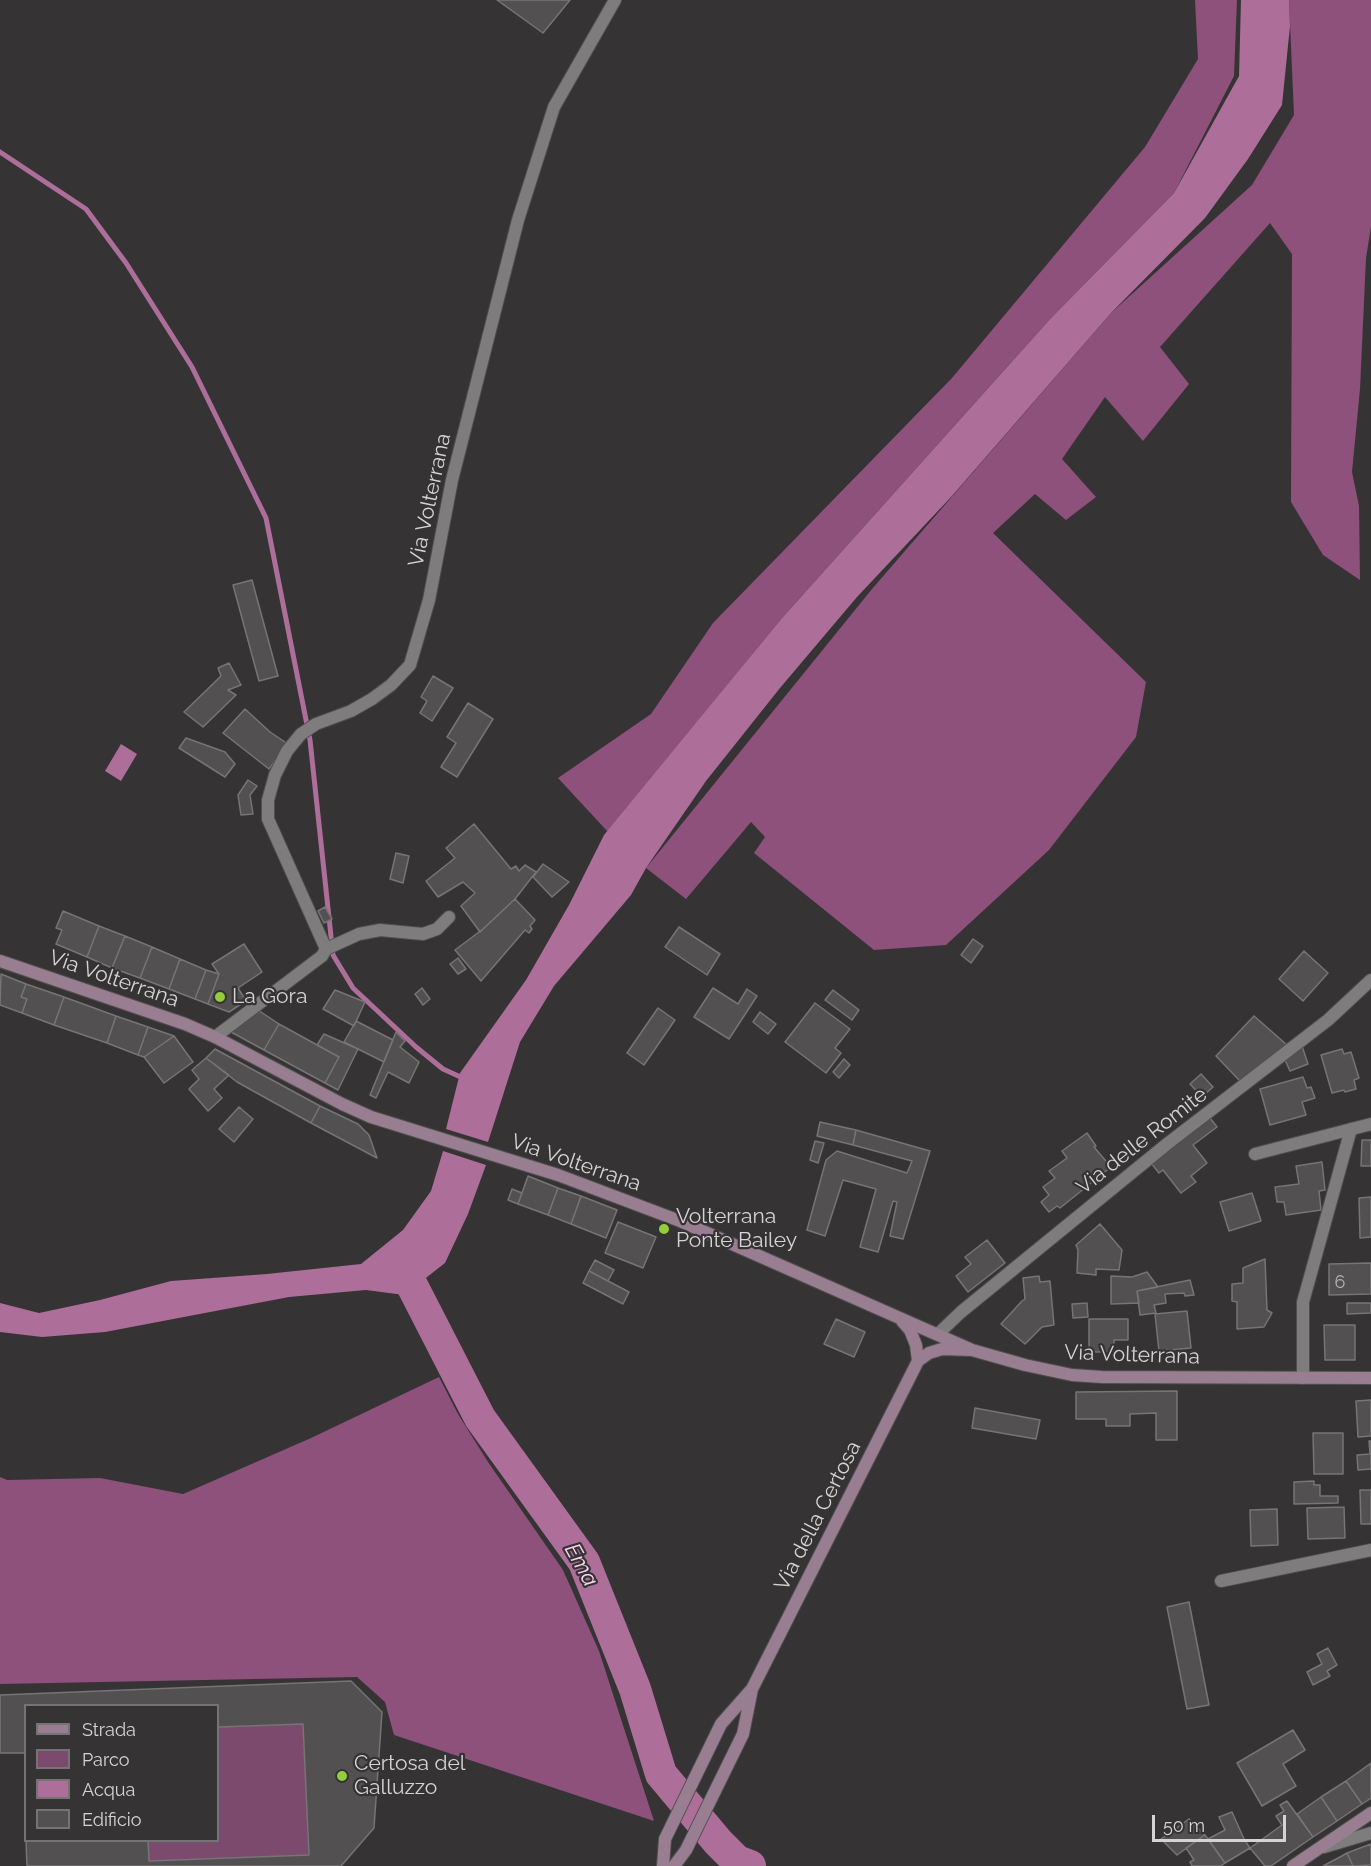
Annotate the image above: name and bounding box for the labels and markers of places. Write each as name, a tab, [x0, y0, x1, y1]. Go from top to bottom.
place label: La Gora	[232, 984, 307, 1010]
marker: La Gora	[213, 990, 227, 1004]
place label: Volterrana Ponte Bailey	[676, 1204, 797, 1254]
marker: Volterrana Ponte Bailey	[657, 1222, 671, 1236]
place label: Certosa del Galluzzo	[354, 1751, 465, 1801]
marker: Certosa del Galluzzo	[335, 1769, 349, 1783]

